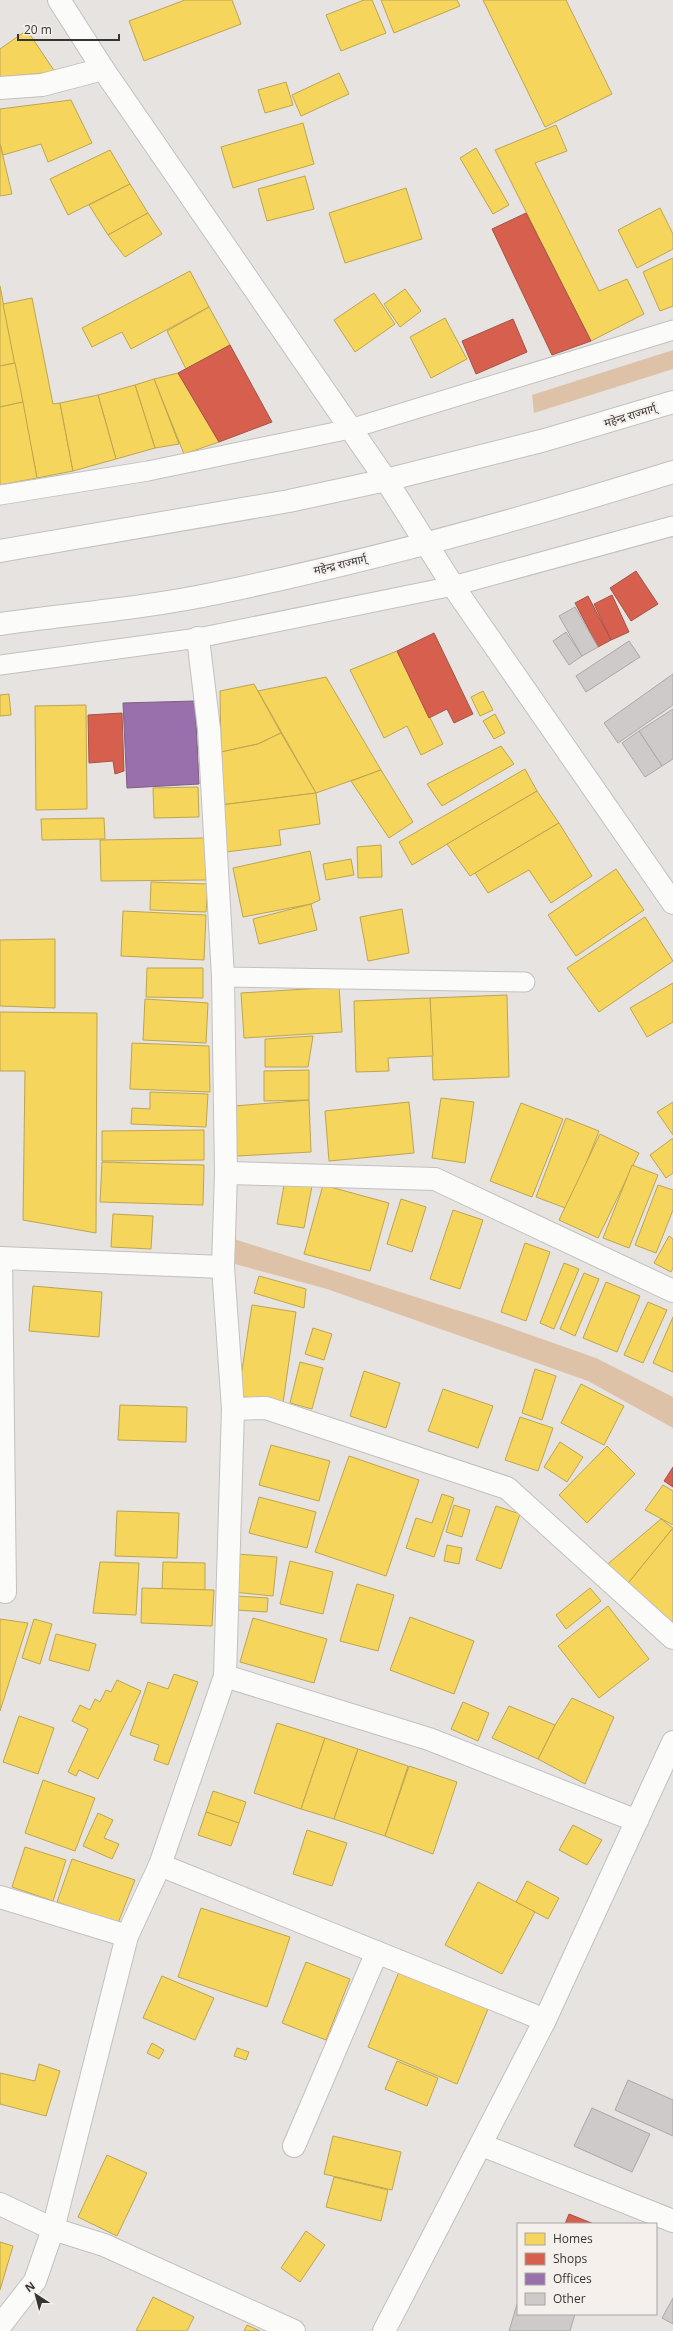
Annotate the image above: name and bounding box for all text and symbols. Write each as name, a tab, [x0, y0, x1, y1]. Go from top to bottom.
scale bar	[18, 16, 119, 42]
text: 20 m	[24, 21, 52, 38]
street label: महेन्द्र राज्मार्ग्	[602, 399, 660, 430]
street label: महेन्द्र राज्मार्ग्	[312, 550, 370, 577]
legend	[517, 2223, 657, 2315]
text: Homes	[553, 2230, 593, 2247]
text: Shops	[553, 2250, 588, 2267]
text: Offices	[553, 2270, 592, 2287]
north arrow	[16, 2275, 56, 2315]
text: N	[22, 2278, 38, 2295]
text: Other	[553, 2290, 586, 2307]

